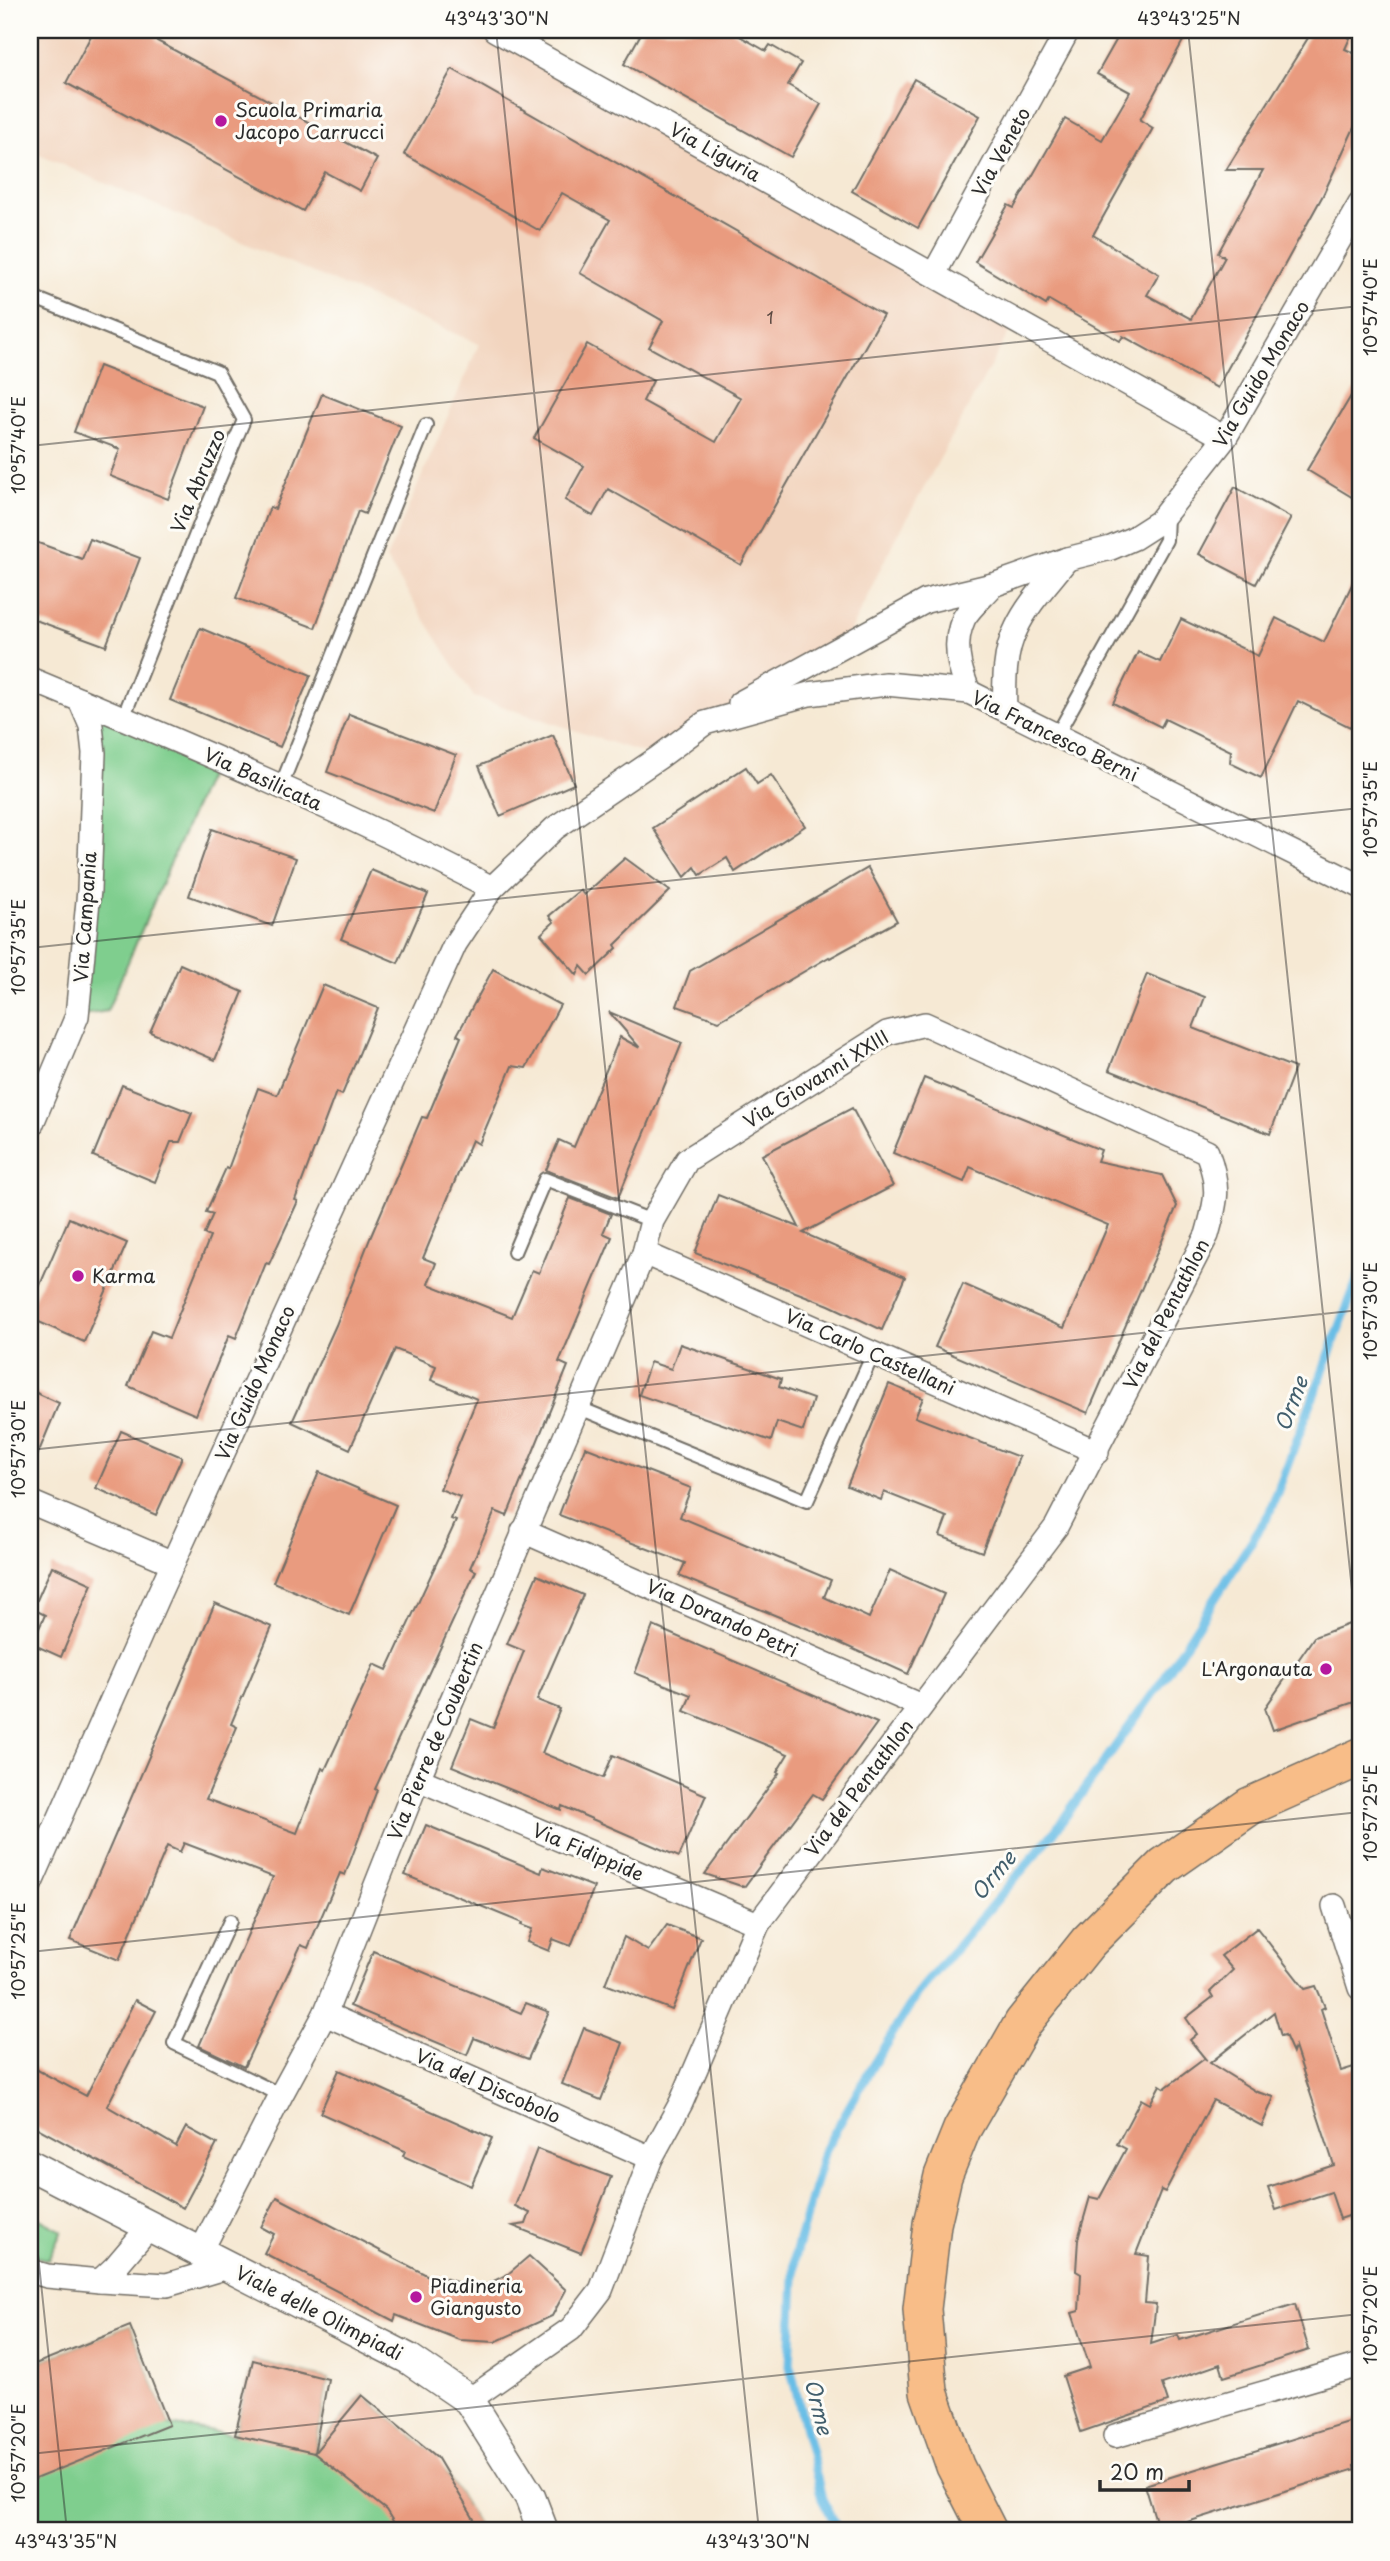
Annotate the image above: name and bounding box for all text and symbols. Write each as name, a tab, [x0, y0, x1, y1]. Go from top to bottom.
text: 43°43'30"N	[445, 4, 549, 31]
text: 43°43'25"N	[1137, 4, 1241, 31]
place label: Scuola Primaria Jacopo Carrucci	[235, 95, 385, 145]
street label: Via Veneto	[964, 102, 1036, 201]
marker: Scuola Primaria Jacopo Carrucci	[213, 113, 229, 129]
street label: Via Liguria	[665, 115, 766, 188]
text: 10°57'40"E	[1356, 258, 1383, 356]
street label: Via Guido Monaco	[1205, 295, 1315, 452]
house number: 1	[766, 305, 774, 329]
text: 10°57'40"E	[4, 396, 31, 494]
street label: Via Abruzzo	[163, 424, 232, 537]
street label: Via Francesco Berni	[967, 683, 1143, 788]
street label: Via Basilicata	[200, 739, 328, 817]
text: 10°57'35"E	[1356, 761, 1383, 857]
street label: Via Campania	[65, 850, 103, 983]
text: 10°57'35"E	[4, 899, 31, 995]
street label: Via Giovanni XXIII	[737, 1022, 894, 1134]
street label: Via del Pentathlon	[1115, 1233, 1215, 1394]
place label: Karma	[92, 1261, 155, 1289]
text: 10°57'30"E	[1356, 1262, 1383, 1360]
marker: Karma	[70, 1268, 86, 1284]
street label: Via Guido Monaco	[207, 1300, 301, 1465]
street label: Via Carlo Castellani	[781, 1301, 960, 1401]
water label: Orme	[1265, 1369, 1316, 1435]
text: 10°57'30"E	[4, 1400, 31, 1498]
street label: Via Dorando Petri	[642, 1571, 803, 1663]
street label: Via Pierre de Coubertin	[379, 1637, 489, 1844]
place label: L'Argonauta	[1201, 1654, 1312, 1682]
marker: L'Argonauta	[1318, 1661, 1334, 1677]
street label: Via del Pentathlon	[797, 1713, 919, 1862]
text: 10°57'25"E	[1356, 1764, 1383, 1862]
street label: Via Fidippide	[528, 1815, 648, 1887]
water label: Orme	[962, 1841, 1024, 1907]
text: 10°57'25"E	[4, 1902, 31, 2000]
street label: Via del Discobolo	[411, 2041, 565, 2130]
street label: Viale delle Olimpiadi	[231, 2258, 408, 2366]
text: 10°57'20"E	[1356, 2265, 1383, 2365]
place label: Piadineria Giangusto	[430, 2271, 523, 2321]
marker: Piadineria Giangusto	[408, 2289, 424, 2305]
water label: Orme	[798, 2375, 843, 2440]
text: 10°57'20"E	[4, 2403, 31, 2503]
scale bar	[1100, 2449, 1189, 2493]
text: 20 m	[1110, 2455, 1164, 2487]
text: 43°43'35"N	[15, 2527, 117, 2554]
text: 43°43'30"N	[706, 2527, 810, 2554]

